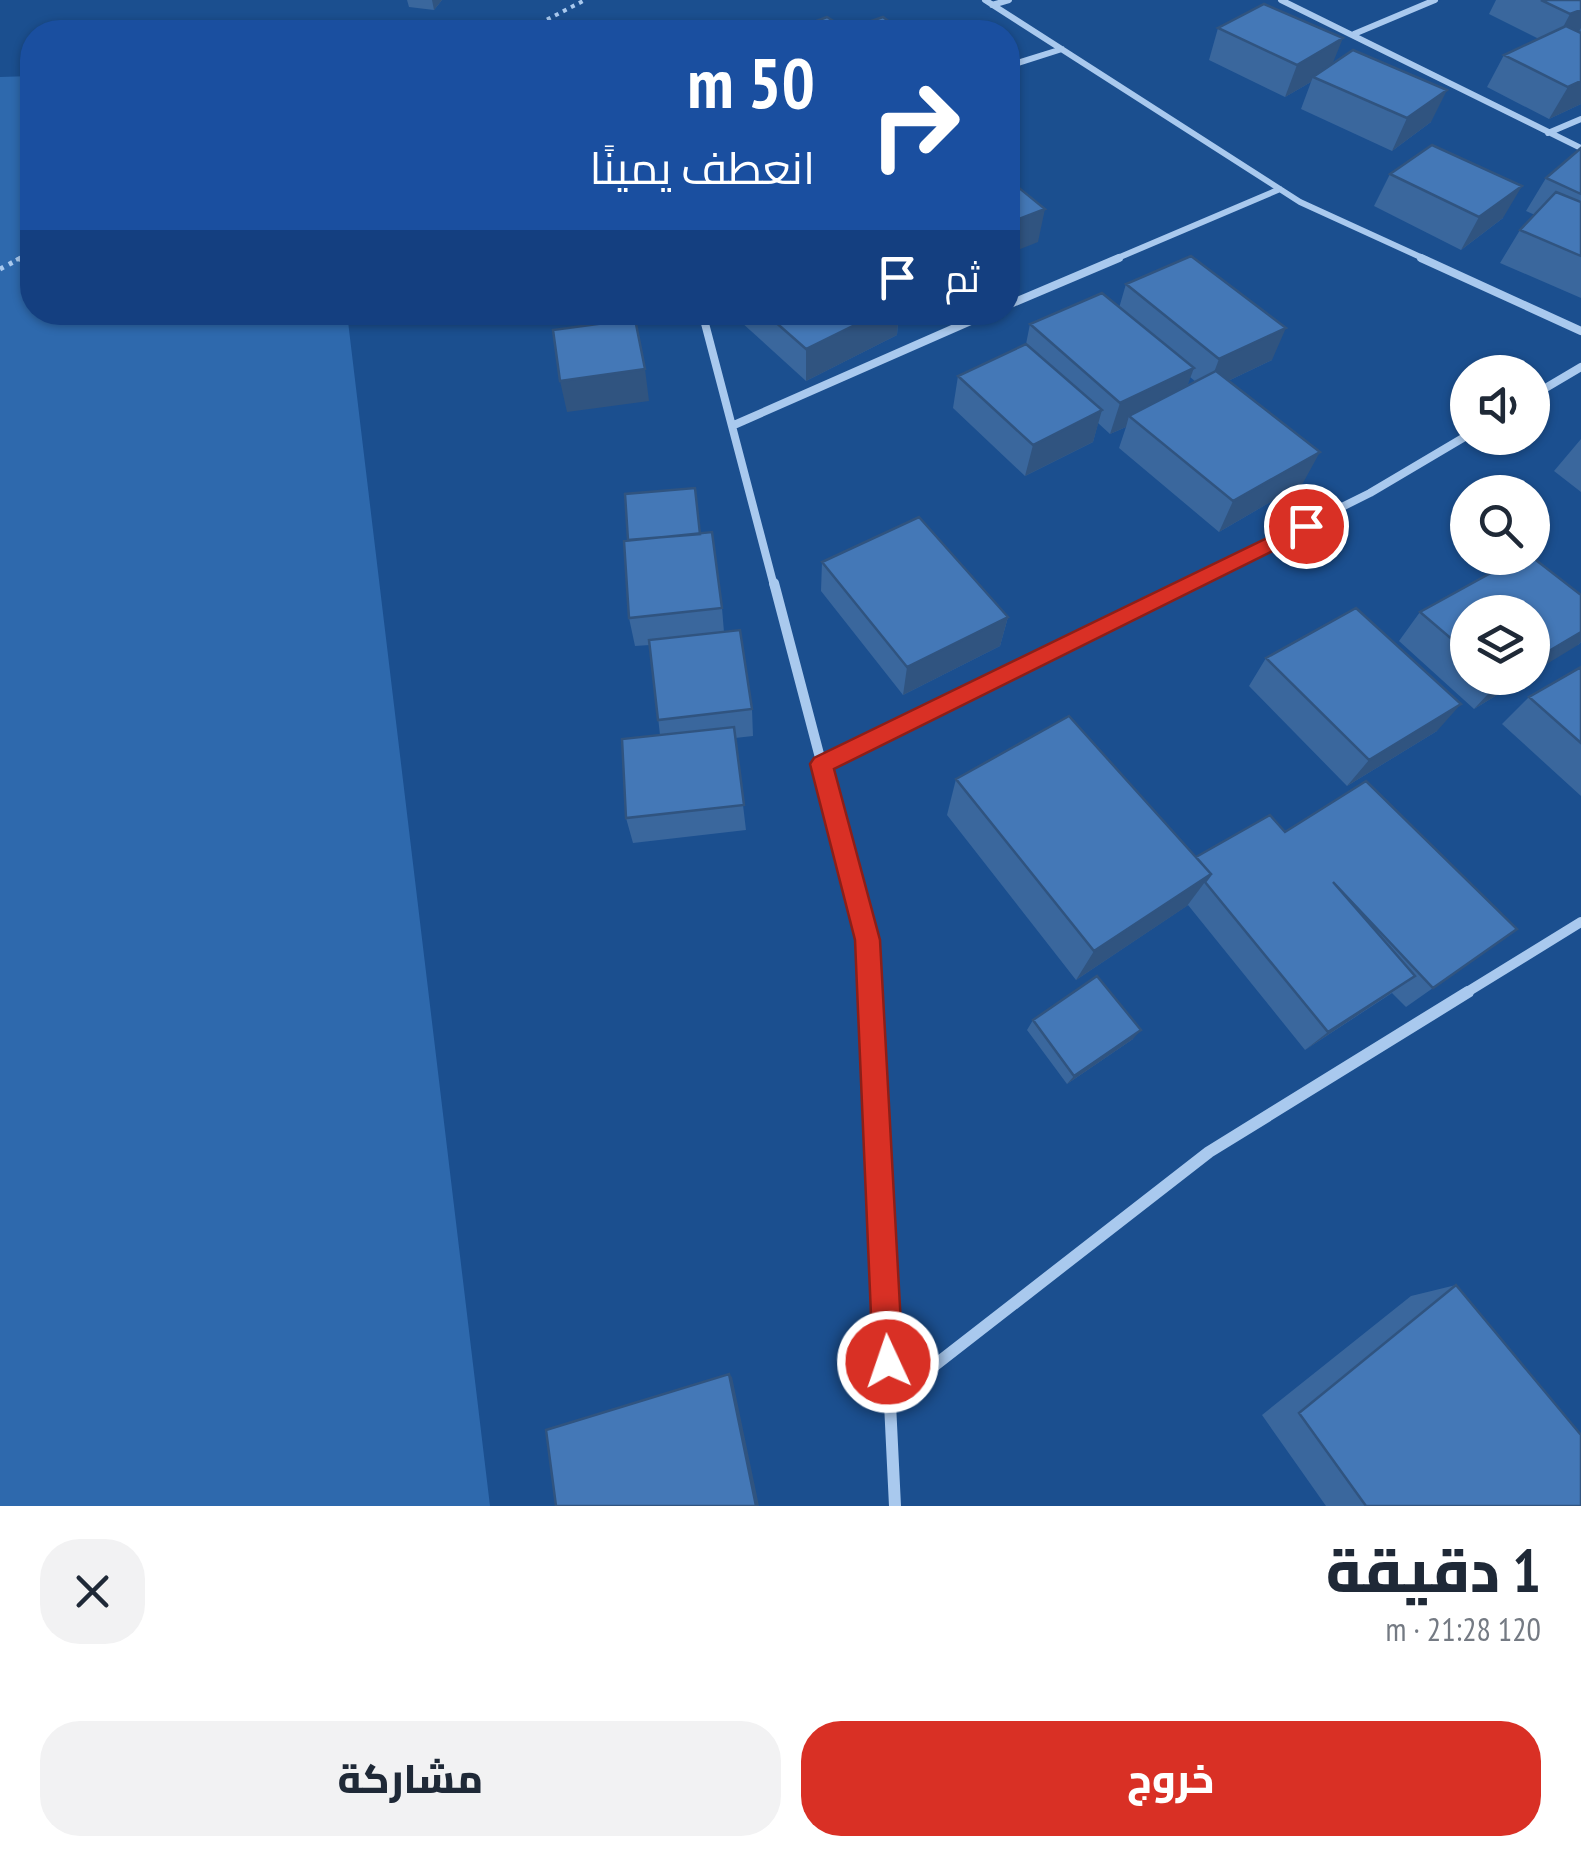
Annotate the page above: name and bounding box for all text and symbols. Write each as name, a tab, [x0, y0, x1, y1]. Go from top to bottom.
text: 50 m	[687, 37, 815, 127]
icon: right	[850, 60, 980, 190]
text: انعطف يمينًا	[589, 138, 815, 196]
icon: arrive	[870, 250, 925, 305]
text: ثم	[945, 253, 980, 302]
map controls	[1450, 355, 1550, 695]
button: sound	[1450, 355, 1550, 455]
button: search	[1450, 475, 1550, 575]
pin	[1264, 484, 1349, 569]
icon: arrive	[1279, 499, 1334, 554]
button: layers	[1450, 595, 1550, 695]
position arrow	[836, 1310, 940, 1414]
text: 1 دقيقة	[1326, 1531, 1541, 1609]
button: close	[40, 1539, 145, 1644]
text: 120 m · 21:28	[1386, 1608, 1541, 1650]
button: مشاركة	[40, 1721, 781, 1836]
button: خروج	[801, 1721, 1541, 1836]

